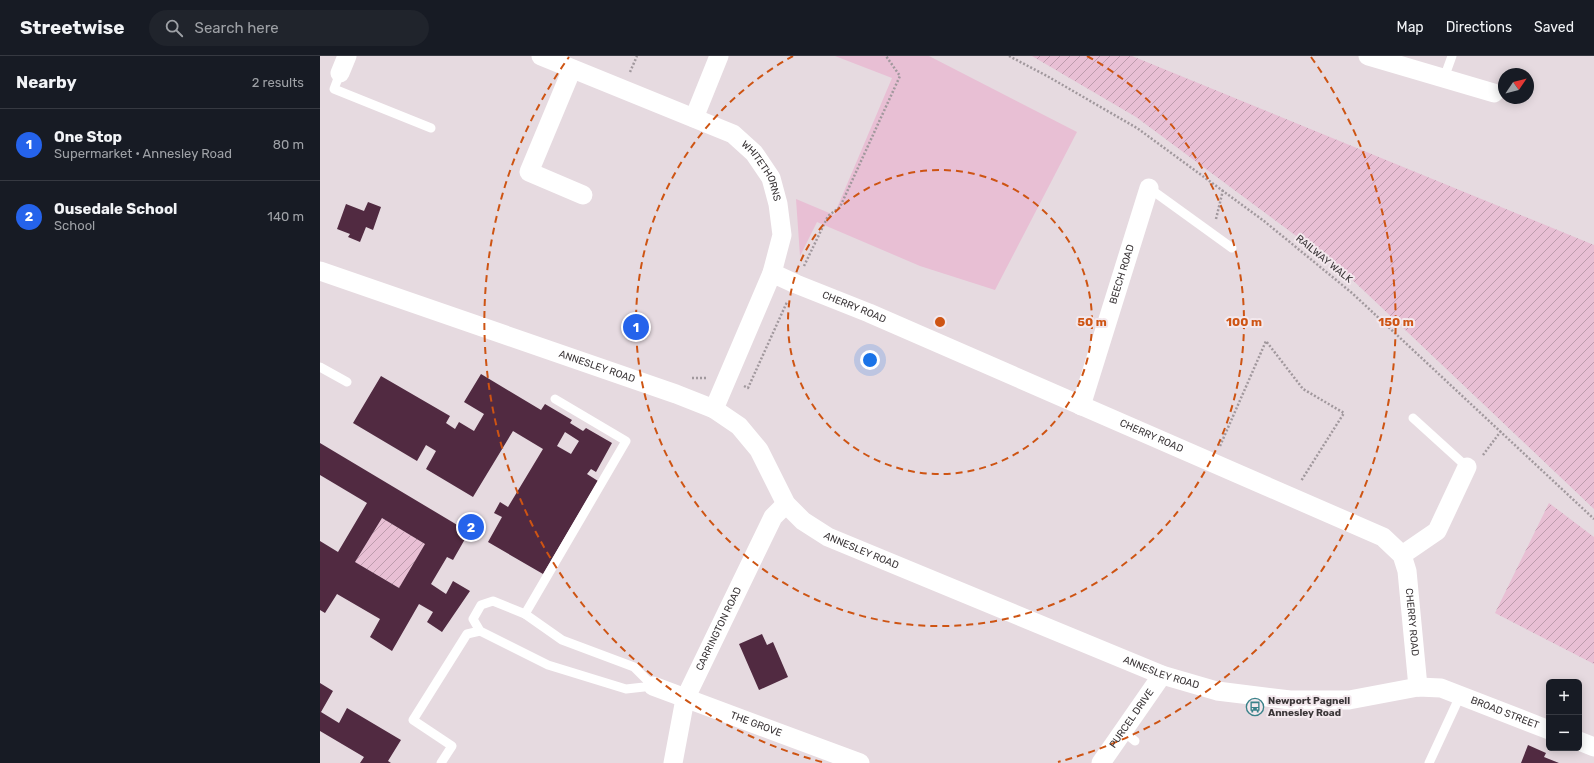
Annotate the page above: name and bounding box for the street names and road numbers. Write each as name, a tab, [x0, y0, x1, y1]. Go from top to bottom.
street label: WHITETHORNS	[739, 138, 783, 203]
street label: RAILWAY WALK	[1293, 232, 1355, 286]
street label: BEECH ROAD	[1107, 243, 1137, 306]
street label: CHERRY ROAD	[820, 289, 888, 326]
street label: ANNESLEY ROAD	[557, 348, 637, 385]
street label: CHERRY ROAD	[1118, 417, 1185, 455]
street label: ANNESLEY ROAD	[821, 530, 901, 572]
street label: CARRINGTON ROAD	[694, 585, 744, 673]
street label: CHERRY ROAD	[1403, 588, 1421, 657]
street label: ANNESLEY ROAD	[1121, 654, 1201, 692]
street label: PURCEL DRIVE	[1107, 687, 1156, 751]
street label: BROAD STREET	[1469, 694, 1541, 732]
street label: THE GROVE	[729, 709, 784, 739]

